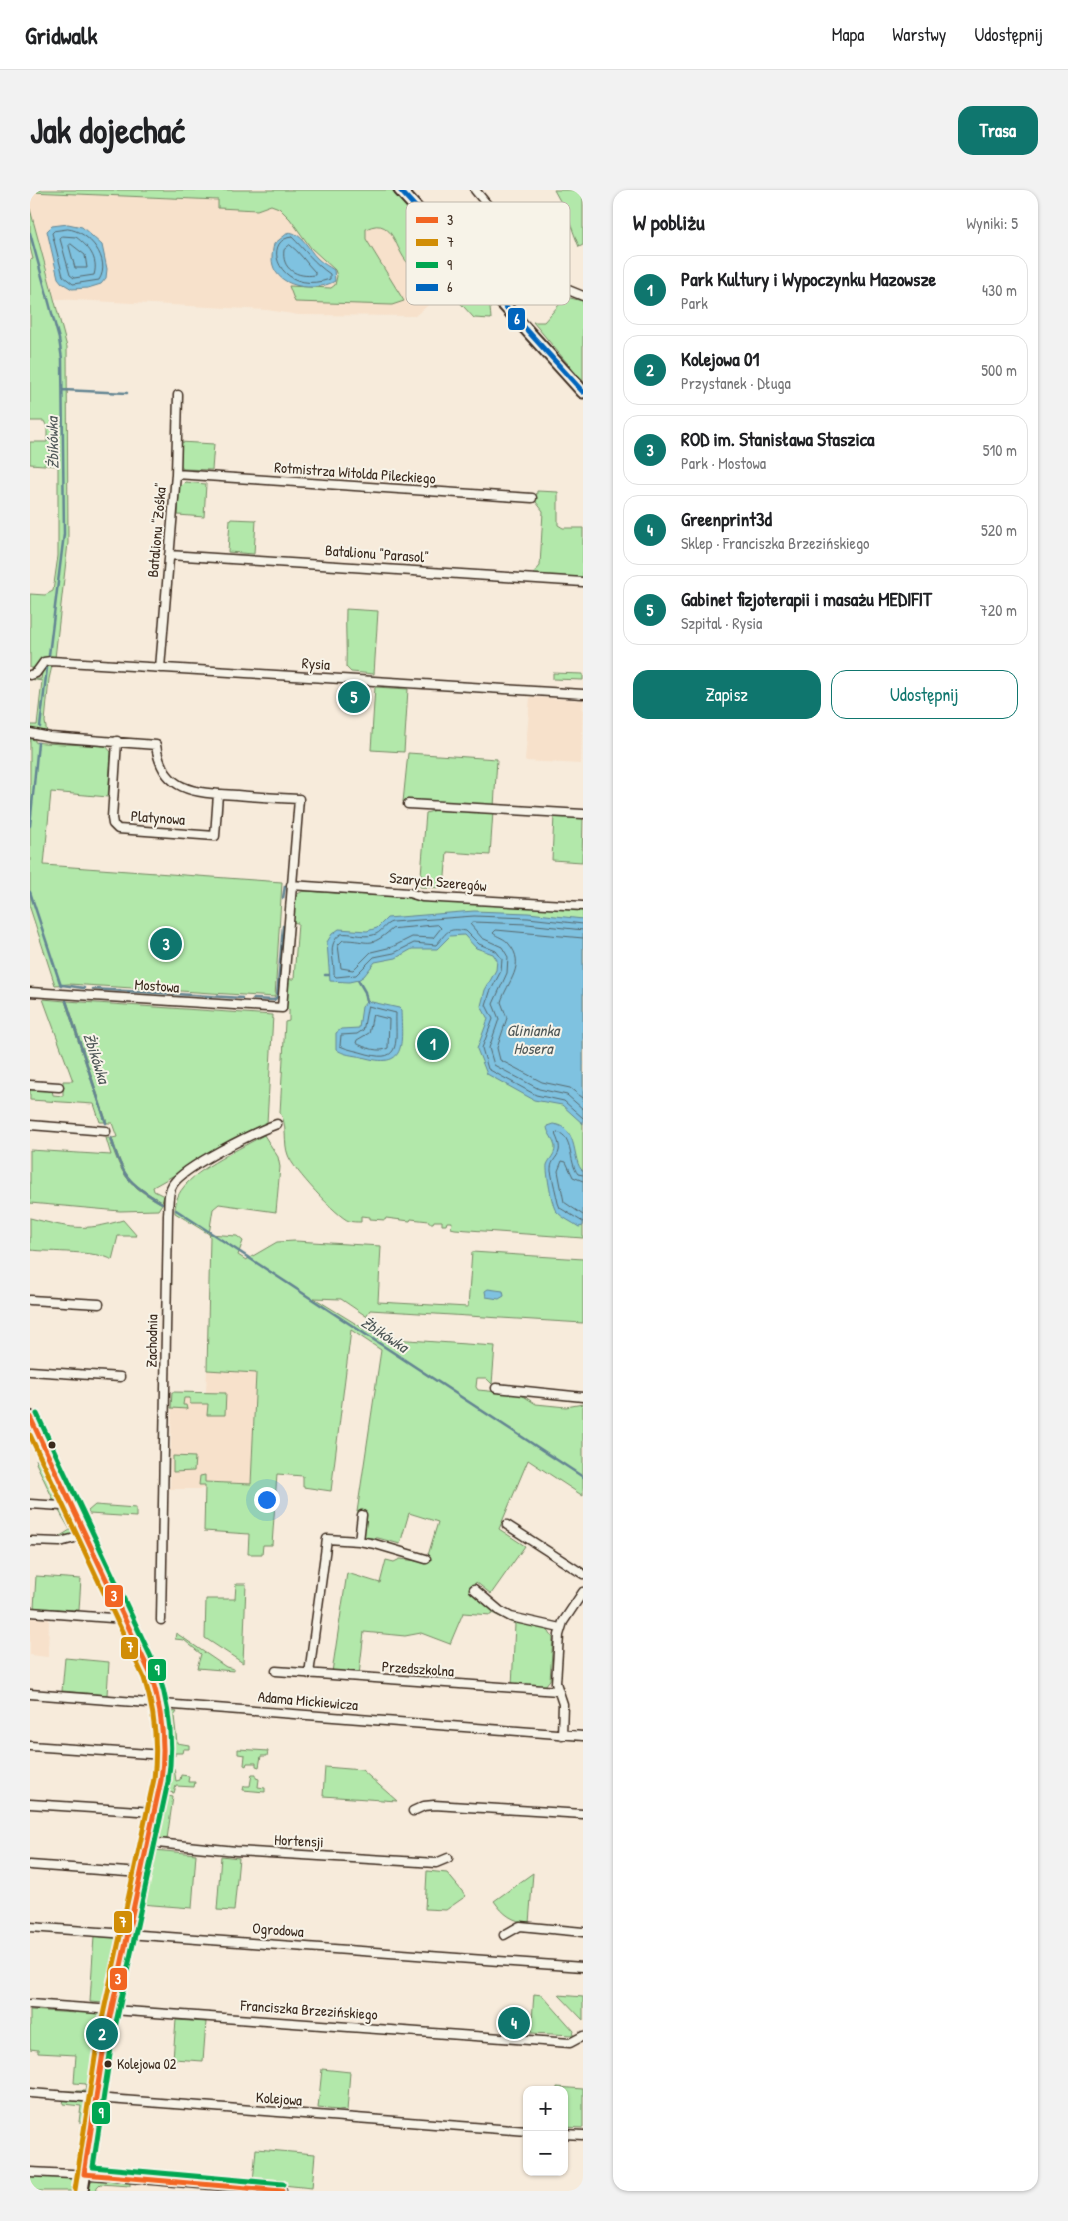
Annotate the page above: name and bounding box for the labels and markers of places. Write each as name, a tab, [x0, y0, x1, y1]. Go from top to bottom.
pin: 5	[338, 678, 370, 716]
pin: 3	[150, 925, 182, 963]
pin: 1	[417, 1025, 449, 1063]
unlabelled marker	[47, 1440, 57, 1450]
pin: 4	[498, 2004, 530, 2042]
pin: 2	[86, 2015, 118, 2053]
place label: Kolejowa 02	[117, 2054, 177, 2074]
marker: Kolejowa 02	[103, 2059, 113, 2069]

